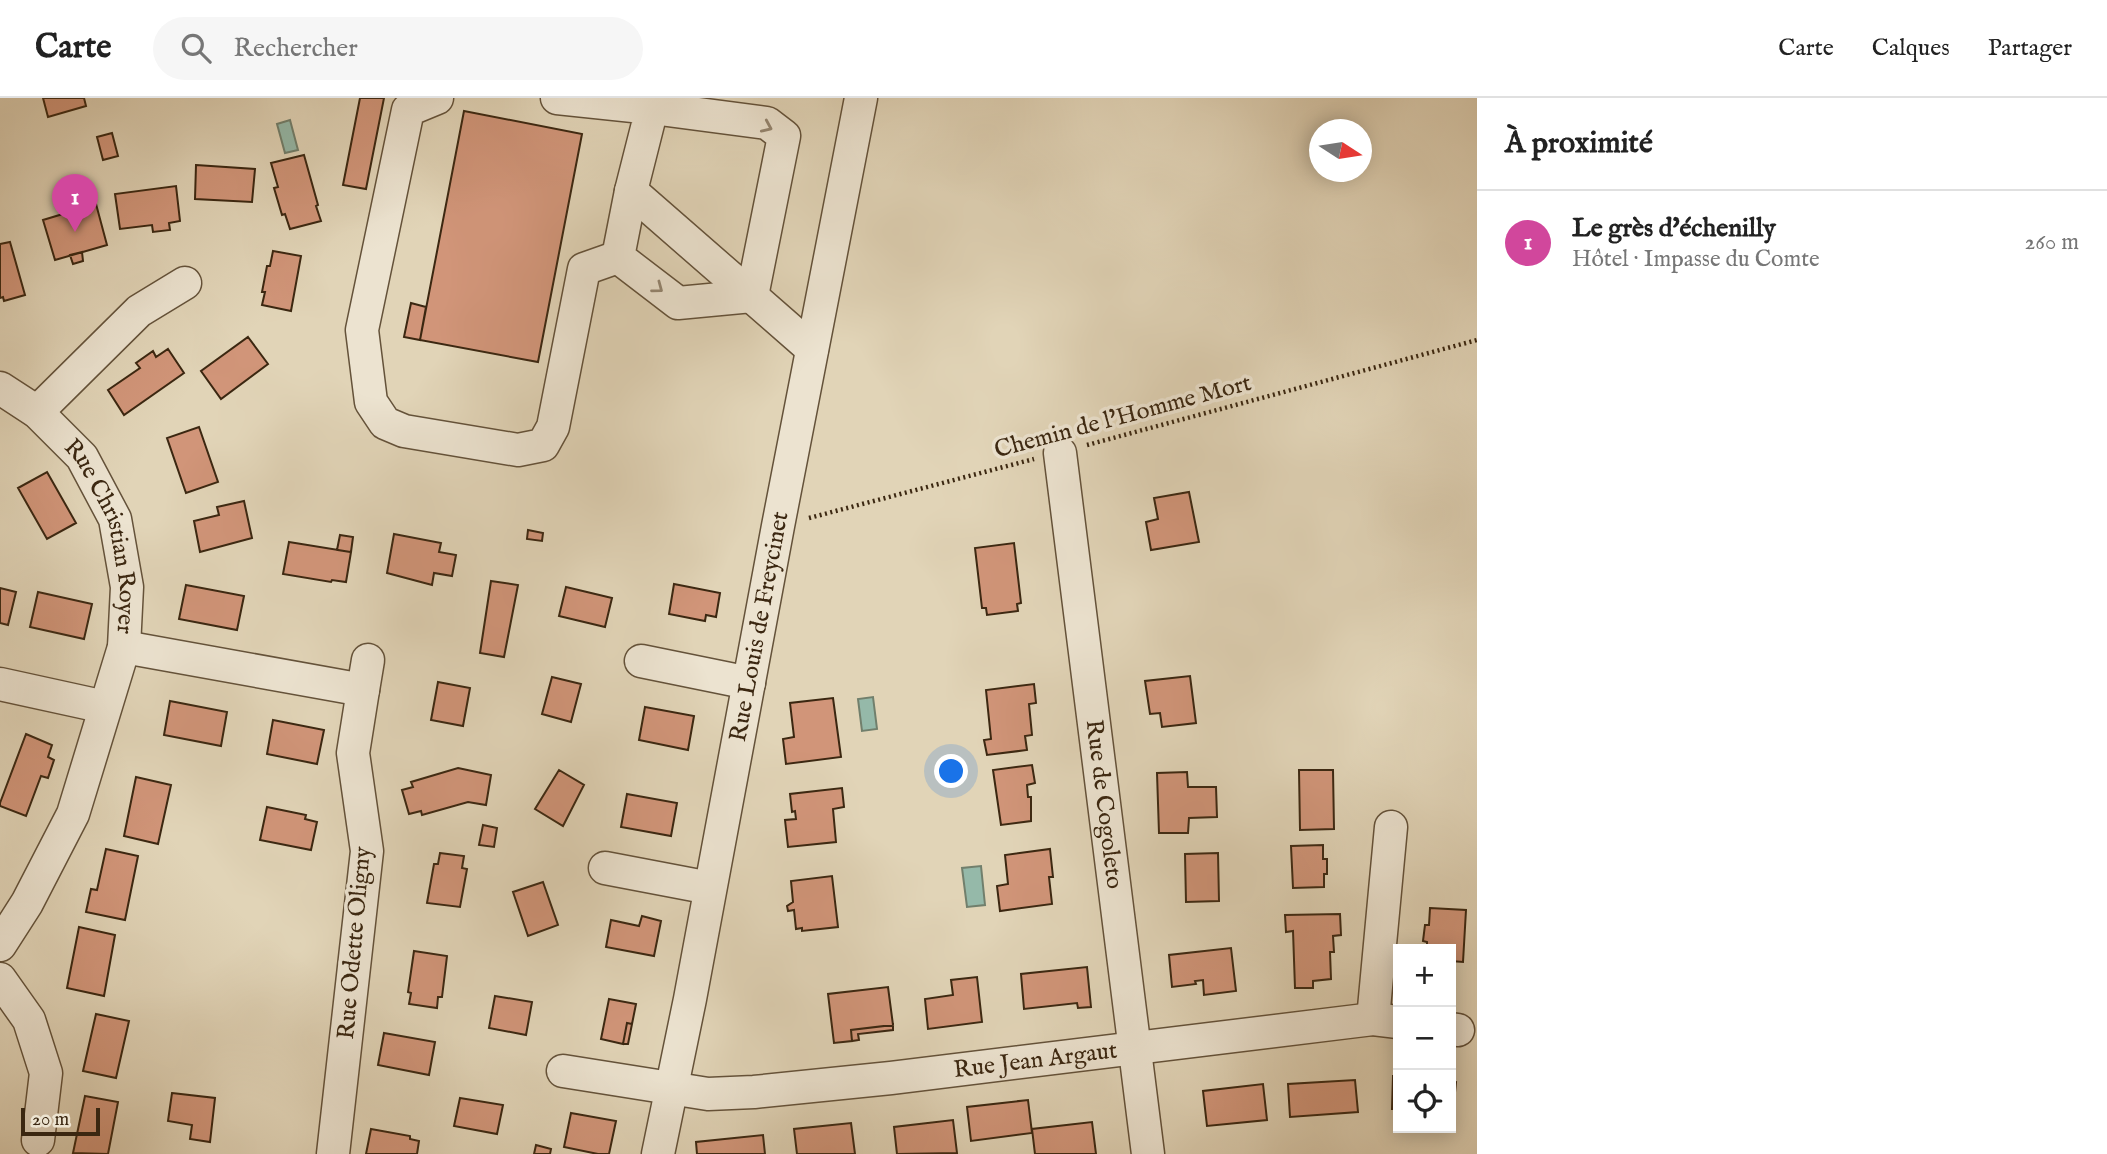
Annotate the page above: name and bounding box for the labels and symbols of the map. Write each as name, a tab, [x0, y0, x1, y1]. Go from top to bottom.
one-way arrow	[760, 118, 772, 132]
north arrow	[1309, 119, 1372, 182]
pin: 1	[52, 174, 98, 232]
one-way arrow	[650, 279, 663, 292]
street label: Chemin de l'Homme Mort	[991, 368, 1255, 466]
street label: Rue Christian Royer	[57, 432, 143, 635]
street label: Rue Louis de Freycinet	[723, 509, 796, 744]
street label: Rue de Cogoleto	[1078, 718, 1130, 891]
your location	[934, 754, 968, 788]
street label: Rue Odette Oligny	[331, 845, 379, 1041]
street label: Rue Jean Argaut	[952, 1035, 1119, 1086]
scale bar	[21, 1105, 100, 1137]

